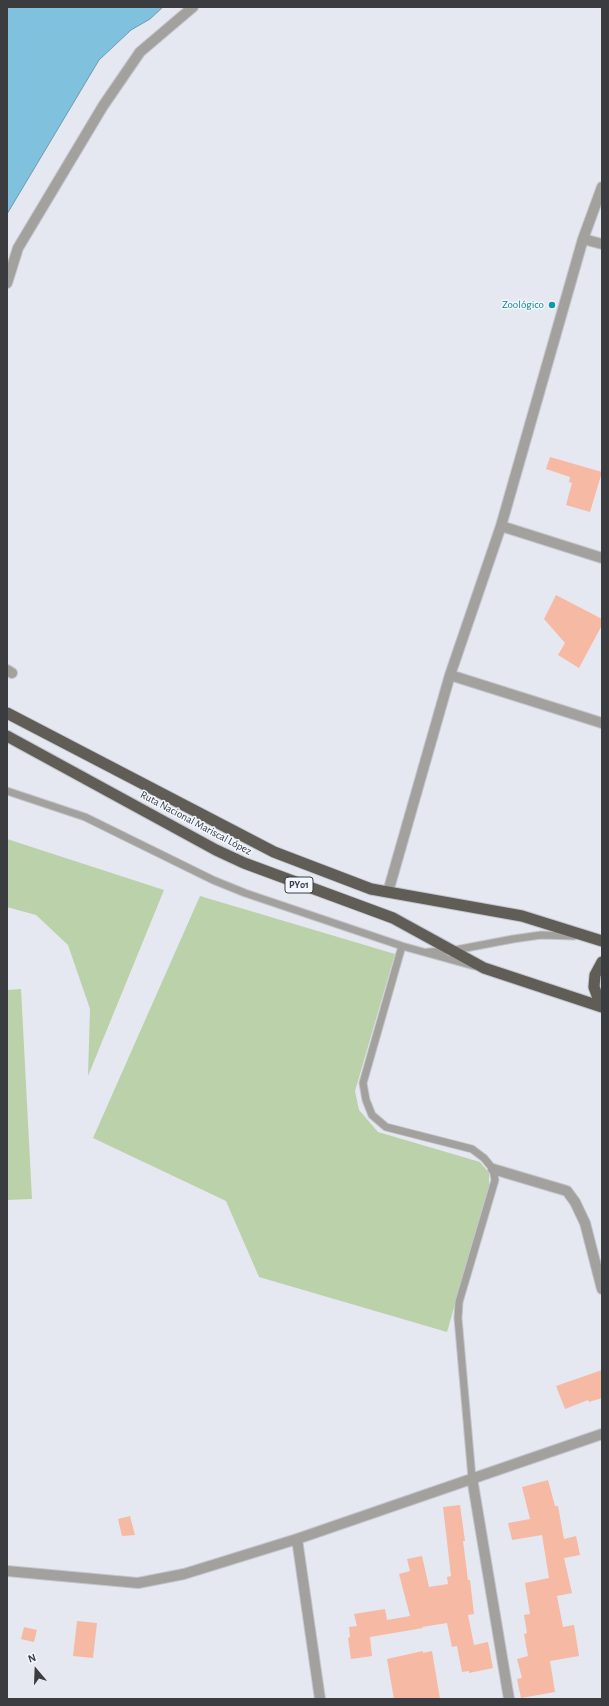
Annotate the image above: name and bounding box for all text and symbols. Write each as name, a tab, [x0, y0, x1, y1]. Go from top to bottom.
place label: Zoológico	[502, 298, 544, 312]
marker: Zoológico	[547, 300, 557, 310]
street label: Ruta Nacional Mariscal López	[138, 788, 254, 858]
road number: PY01	[285, 877, 313, 893]
north arrow	[16, 1650, 56, 1690]
text: N	[27, 1652, 37, 1665]

